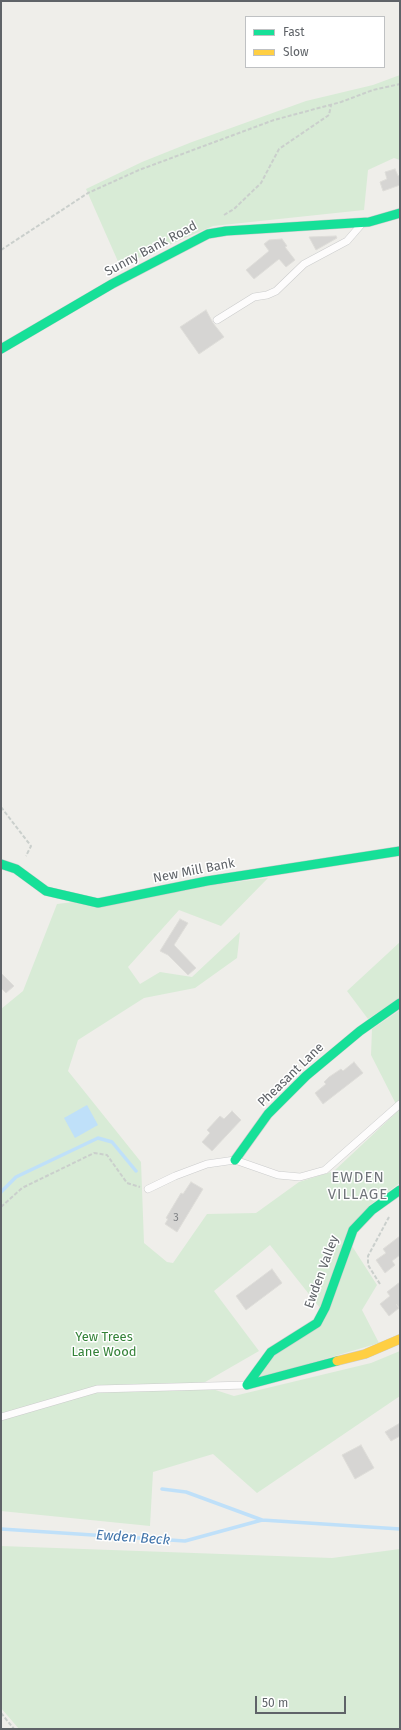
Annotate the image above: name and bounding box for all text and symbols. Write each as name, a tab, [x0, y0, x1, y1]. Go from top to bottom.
legend	[245, 16, 385, 68]
text: Fast	[283, 25, 305, 39]
text: Slow	[283, 45, 309, 59]
street label: Sunny Bank Road	[102, 218, 200, 280]
street label: New Mill Bank	[152, 855, 236, 887]
street label: Pheasant Lane	[255, 1040, 327, 1110]
district label: EWDEN VILLAGE	[328, 1169, 388, 1204]
house number: 3	[173, 1211, 179, 1225]
street label: Ewden Valley	[302, 1233, 342, 1311]
park label: Yew Trees Lane Wood	[71, 1329, 137, 1360]
water label: Ewden Beck	[95, 1527, 171, 1549]
scale bar	[257, 1688, 348, 1714]
text: 50 m	[262, 1696, 288, 1710]

